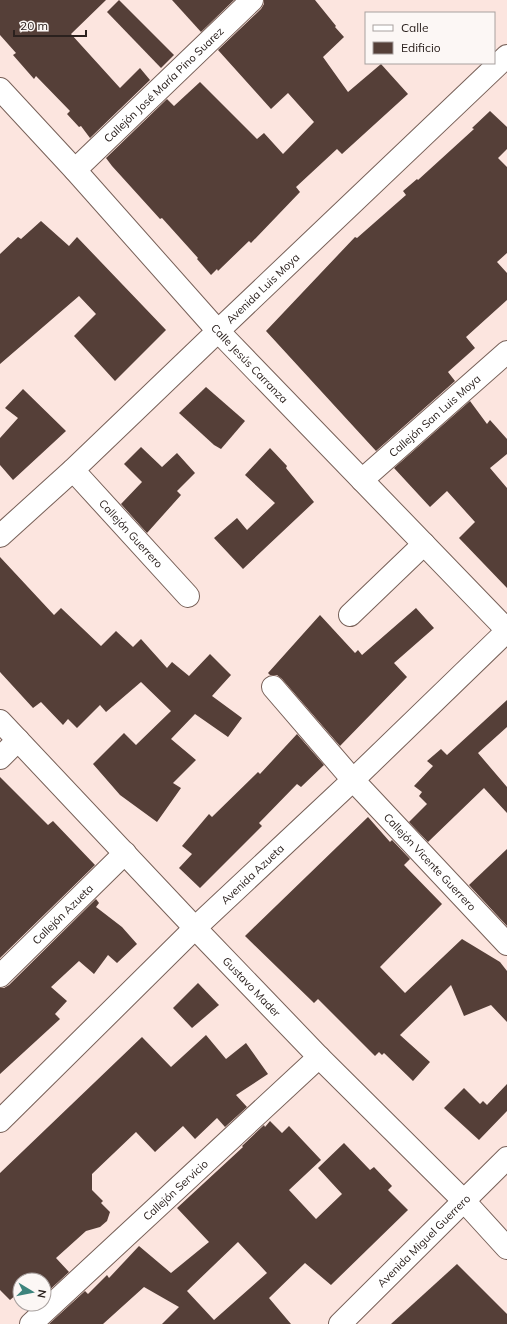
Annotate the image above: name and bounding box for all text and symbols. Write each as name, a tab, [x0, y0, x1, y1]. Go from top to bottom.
scale bar	[14, 12, 86, 38]
legend	[365, 12, 495, 64]
text: 20 m	[20, 18, 48, 33]
text: Calle	[401, 20, 428, 35]
street label: Callejón José María Pino Suarez	[101, 24, 227, 146]
text: Edificio	[401, 40, 441, 55]
street label: Avenida Luis Moya	[223, 250, 302, 327]
street label: Calle Jesús Carranza	[208, 321, 291, 406]
street label: Callejón San Luis Moya	[386, 372, 483, 460]
street label: Callejón Guerrero	[96, 496, 166, 571]
street label: Callejón Vicente Guerrero	[381, 810, 479, 914]
street label: Avenida Azueta	[218, 841, 287, 907]
street label: Callejón Azueta	[29, 881, 96, 947]
street label: Gustavo Mader	[220, 954, 284, 1020]
street label: Callejón Servicio	[140, 1157, 211, 1224]
street label: Avenida Miguel Guerrero	[374, 1192, 473, 1290]
north arrow	[12, 1272, 52, 1312]
text: N	[34, 1288, 49, 1299]

